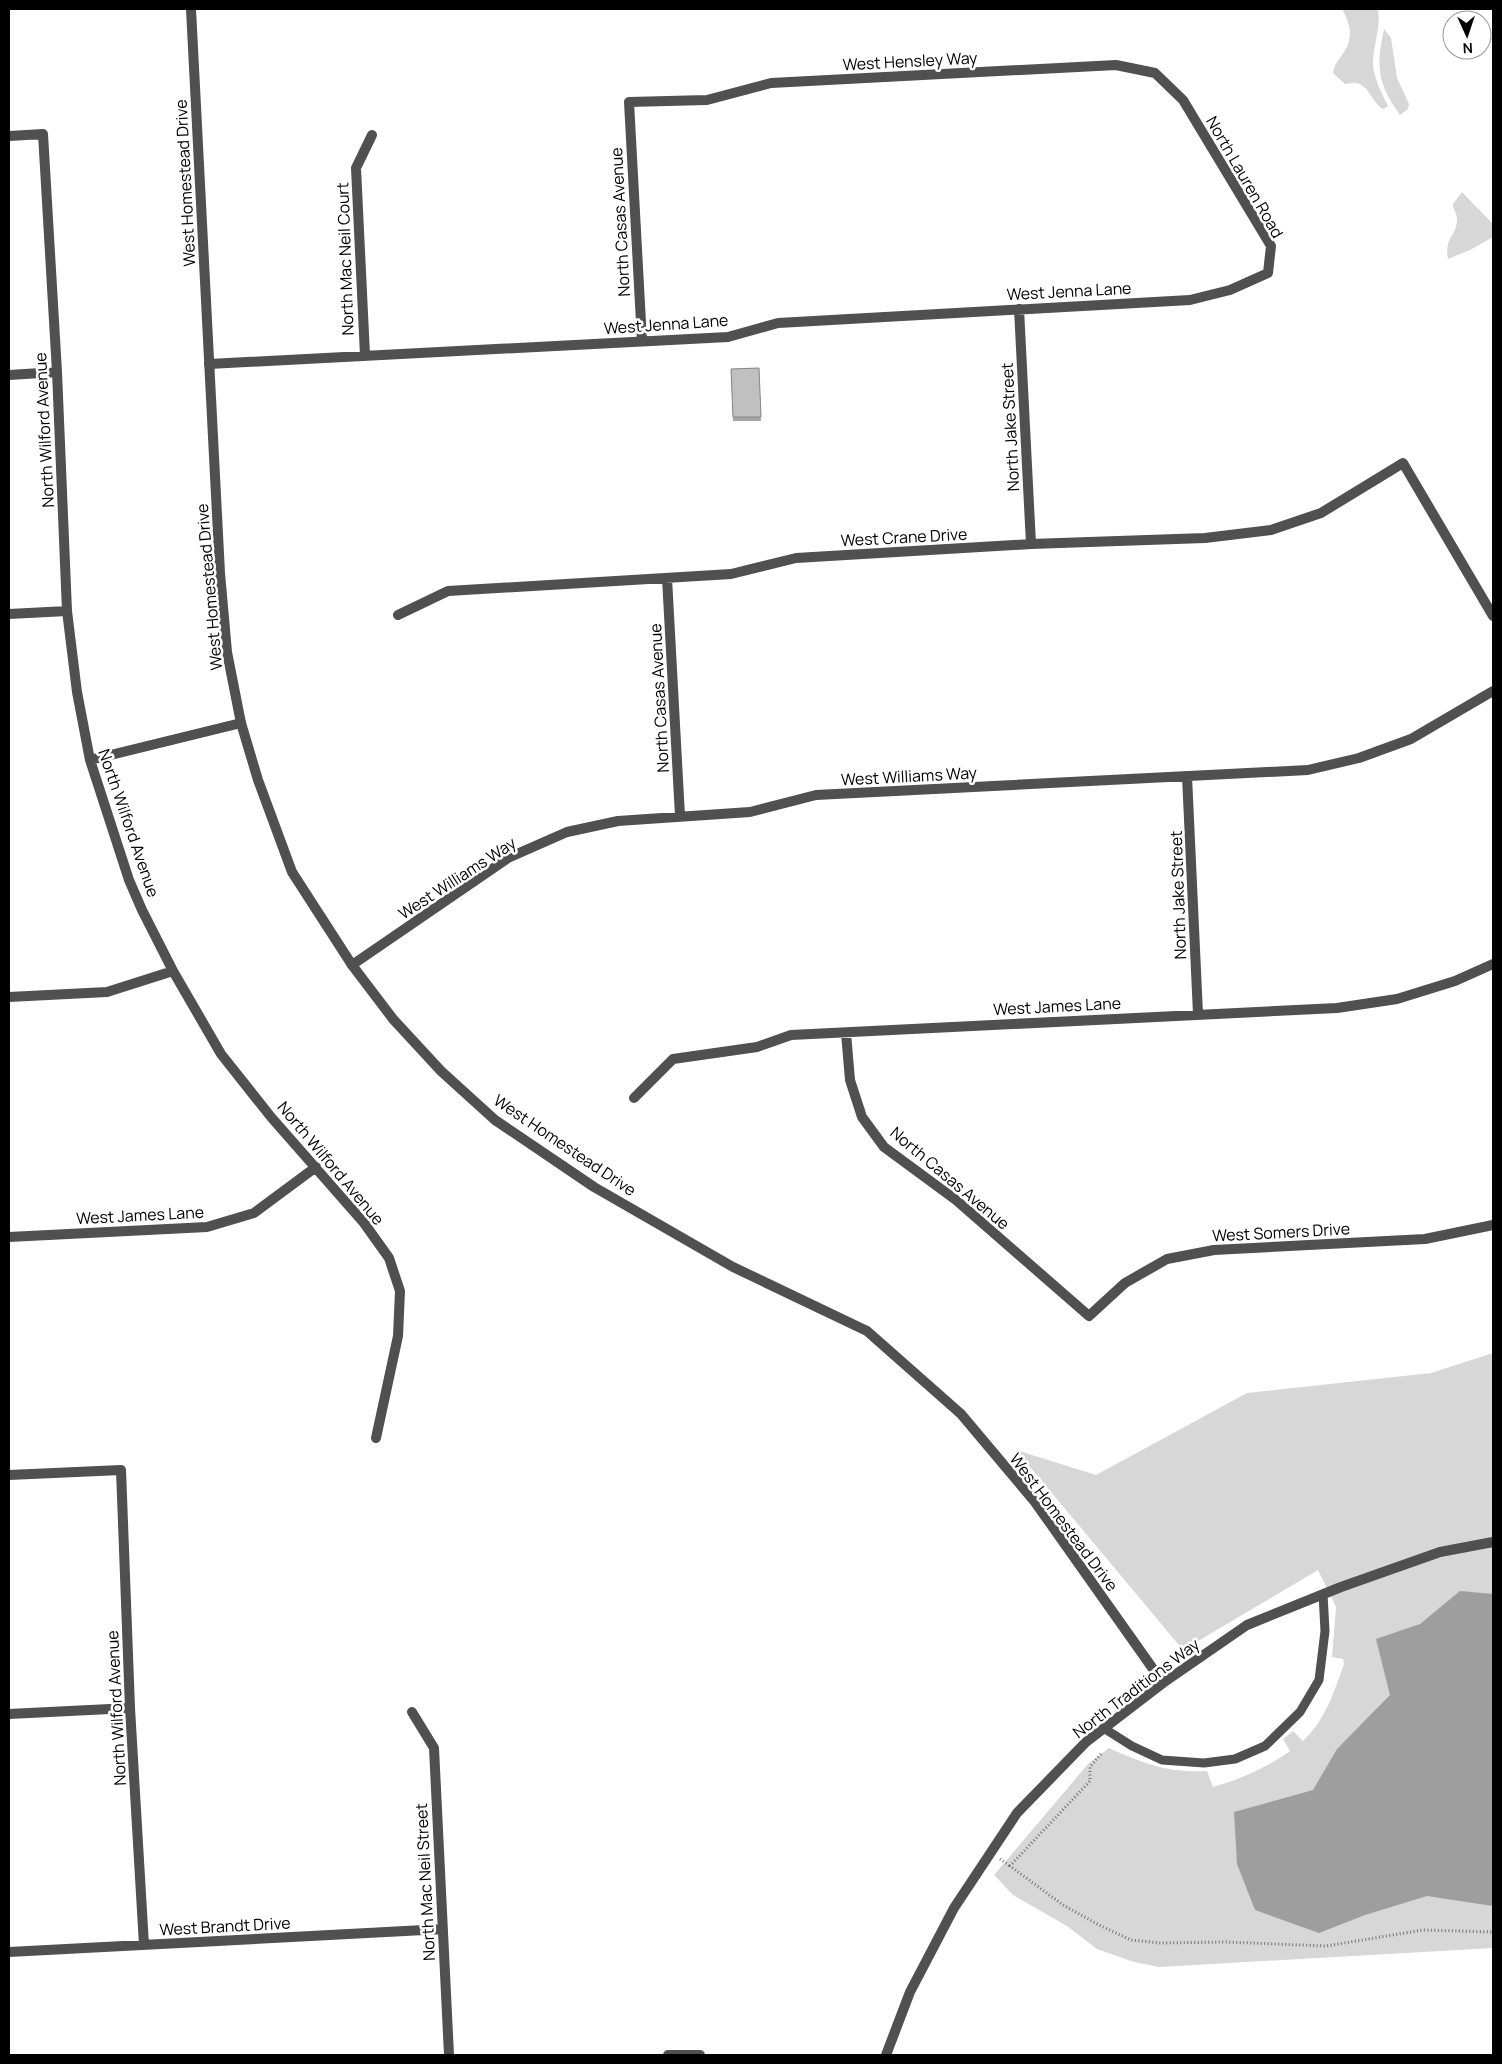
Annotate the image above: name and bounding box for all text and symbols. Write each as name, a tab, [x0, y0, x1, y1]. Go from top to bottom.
north arrow	[1442, 10, 1492, 60]
text: N	[1462, 39, 1473, 58]
street label: West Hensley Way	[842, 46, 979, 76]
street label: West Homestead Drive	[170, 99, 200, 267]
street label: North Lauren Road	[1201, 112, 1289, 242]
street label: North Casas Avenue	[605, 147, 635, 297]
street label: North Mac Neil Court	[331, 182, 359, 336]
street label: West Jenna Lane	[1006, 277, 1132, 305]
street label: West Jenna Lane	[603, 309, 729, 339]
street label: North Wilford Avenue	[29, 352, 59, 508]
street label: North Jake Street	[996, 362, 1024, 492]
street label: West Homestead Drive	[191, 503, 227, 671]
street label: West Crane Drive	[840, 523, 968, 551]
street label: North Casas Avenue	[644, 623, 674, 773]
street label: North Wilford Avenue	[93, 746, 165, 900]
street label: West Williams Way	[840, 761, 978, 791]
street label: North Jake Street	[1165, 830, 1191, 960]
street label: West Williams Way	[394, 831, 521, 924]
street label: West James Lane	[993, 992, 1121, 1020]
street label: West Homestead Drive	[489, 1089, 641, 1201]
street label: North Wilford Avenue	[273, 1096, 389, 1230]
street label: North Casas Avenue	[886, 1122, 1014, 1234]
street label: West James Lane	[76, 1201, 204, 1229]
street label: West Somers Drive	[1212, 1217, 1350, 1247]
street label: West Homestead Drive	[1005, 1449, 1123, 1595]
street label: North Wilford Avenue	[101, 1630, 131, 1786]
street label: North Traditions Way	[1068, 1633, 1204, 1743]
street label: North Mac Neil Street	[410, 1803, 440, 1961]
street label: West Brandt Drive	[159, 1912, 291, 1940]

